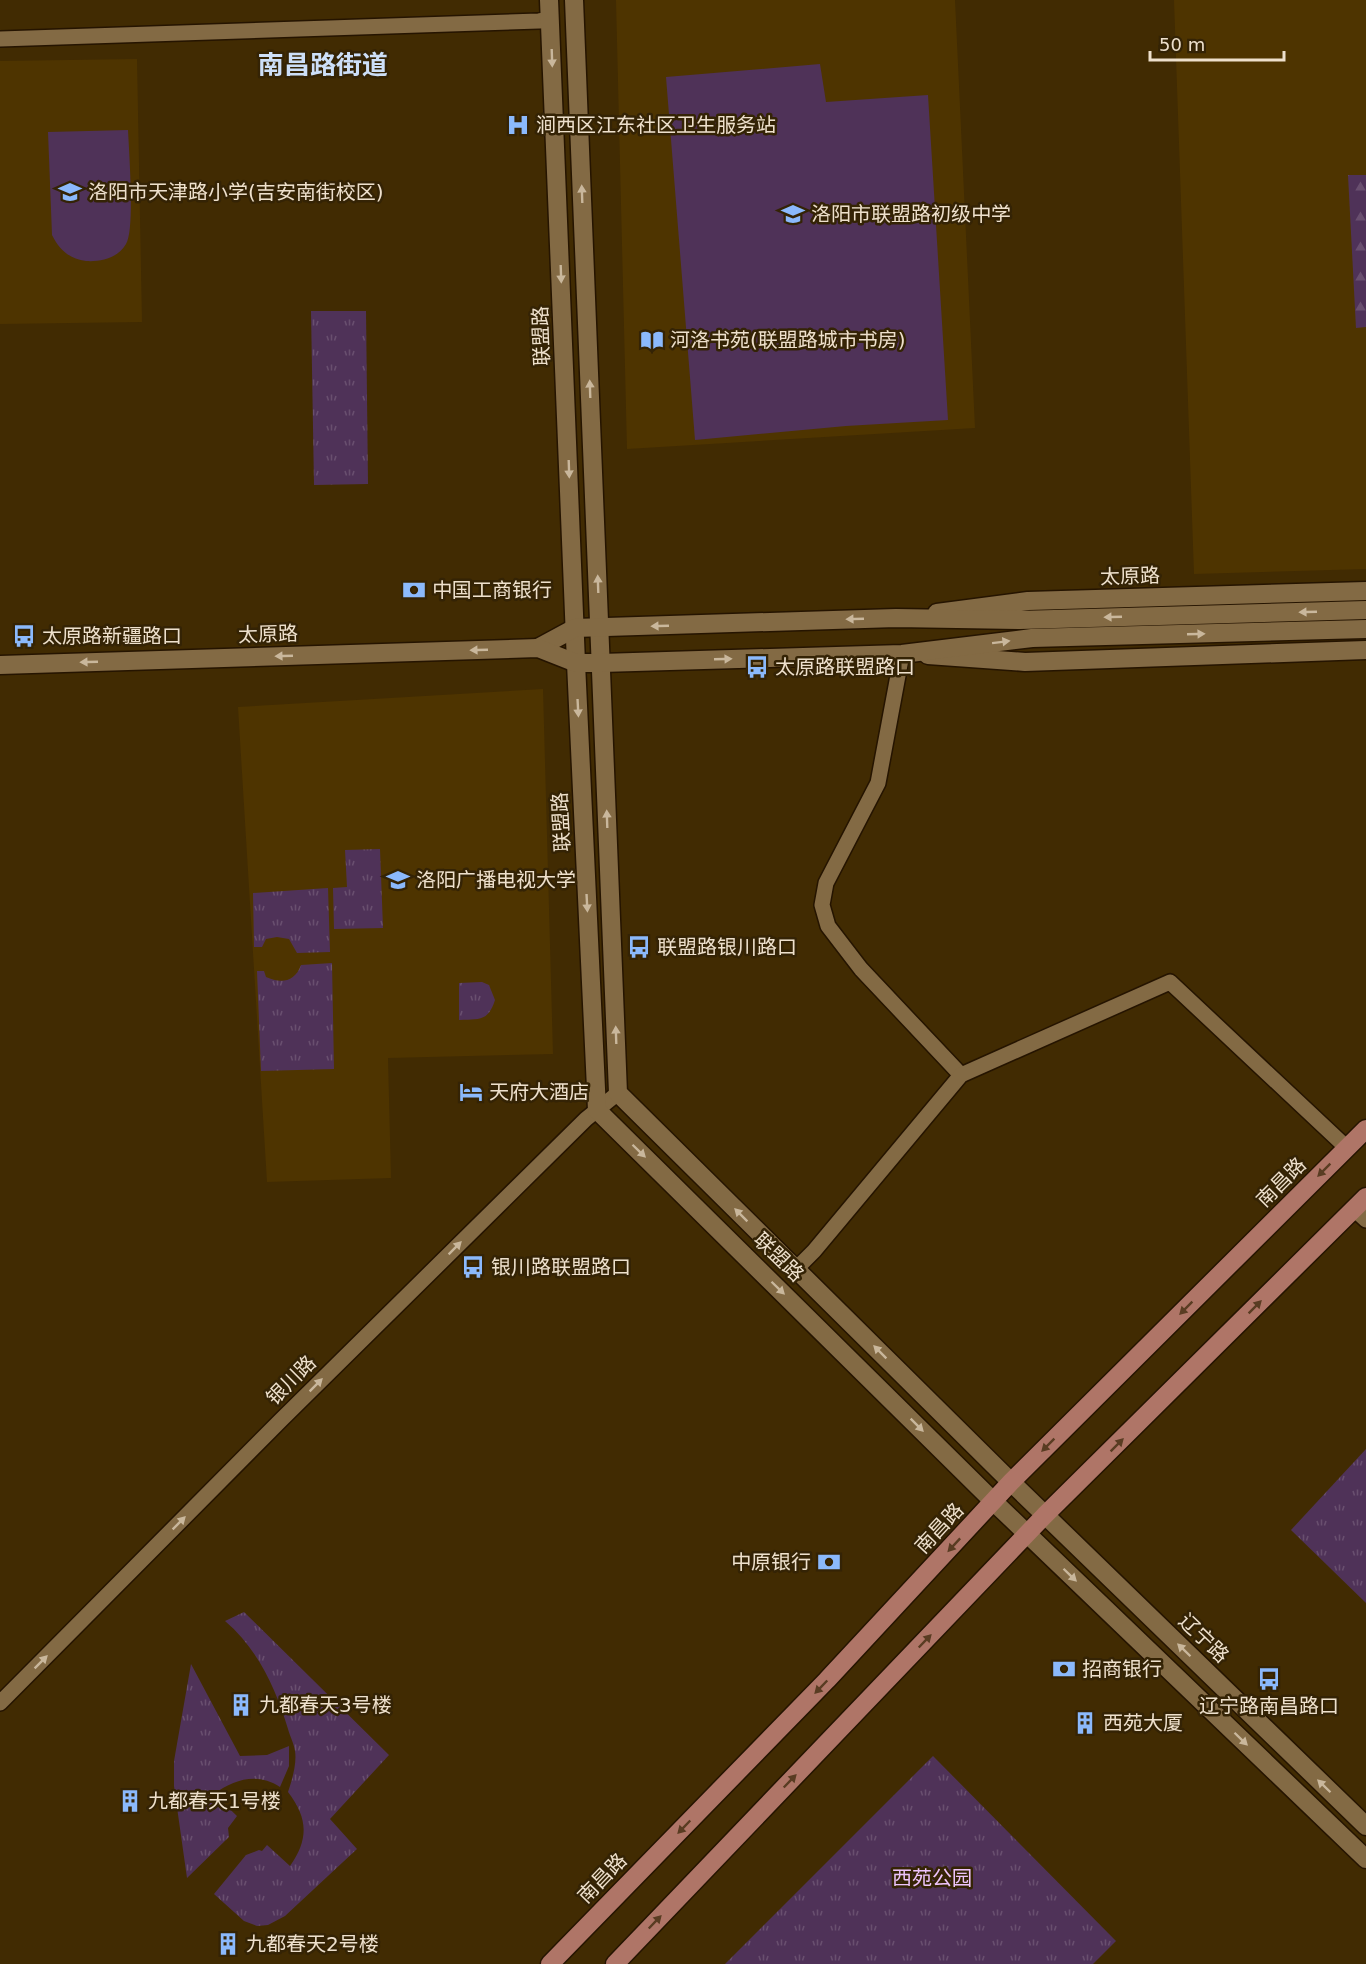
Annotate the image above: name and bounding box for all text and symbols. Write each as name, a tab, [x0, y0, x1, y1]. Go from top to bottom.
scale bar	[1150, 24, 1284, 62]
text: 50 m	[1159, 34, 1205, 55]
one-way arrow	[547, 49, 556, 68]
district label: 南昌路街道	[258, 50, 388, 80]
hospital icon: 涧西区江东社区卫生服务站	[505, 112, 531, 138]
place label: 涧西区江东社区卫生服务站	[536, 113, 776, 137]
school or university icon: 洛阳市天津路小学(吉安南街校区)	[57, 179, 83, 205]
place label: 洛阳市天津路小学(吉安南街校区)	[88, 180, 384, 204]
one-way arrow	[578, 185, 587, 204]
school or university icon: 洛阳市联盟路初级中学	[780, 201, 806, 227]
place label: 洛阳市联盟路初级中学	[811, 202, 1011, 226]
one-way arrow	[556, 265, 565, 284]
street label: 联盟路	[528, 306, 554, 366]
library icon: 河洛书苑(联盟路城市书房)	[639, 327, 665, 353]
place label: 河洛书苑(联盟路城市书房)	[670, 328, 906, 352]
one-way arrow	[586, 379, 595, 398]
one-way arrow	[564, 460, 573, 479]
street label: 太原路	[1100, 563, 1160, 589]
one-way arrow	[593, 574, 603, 593]
bank icon: 中国工商银行	[401, 577, 427, 603]
place label: 中国工商银行	[432, 578, 552, 602]
one-way arrow	[1298, 607, 1317, 617]
one-way arrow	[1103, 613, 1122, 622]
one-way arrow	[845, 615, 864, 624]
street label: 太原路	[238, 621, 298, 647]
one-way arrow	[650, 621, 669, 630]
bus stop icon: 太原路新疆路口	[11, 623, 37, 649]
place label: 太原路新疆路口	[42, 624, 182, 648]
one-way arrow	[1186, 629, 1205, 638]
one-way arrow	[991, 637, 1010, 646]
one-way arrow	[470, 645, 489, 655]
one-way arrow	[275, 651, 294, 661]
bus stop icon: 太原路联盟路口	[744, 654, 770, 680]
one-way arrow	[713, 655, 732, 664]
place label: 太原路联盟路口	[775, 655, 915, 679]
one-way arrow	[80, 657, 99, 667]
one-way arrow	[574, 698, 583, 717]
street label: 联盟路	[547, 791, 575, 853]
one-way arrow	[603, 809, 612, 828]
school or university icon: 洛阳广播电视大学	[385, 867, 411, 893]
place label: 洛阳广播电视大学	[416, 868, 576, 892]
one-way arrow	[582, 893, 591, 912]
bus stop icon: 联盟路银川路口	[626, 934, 652, 960]
place label: 联盟路银川路口	[657, 935, 797, 959]
one-way arrow	[611, 1025, 620, 1044]
hotel icon: 天府大酒店	[458, 1079, 484, 1105]
place label: 天府大酒店	[489, 1080, 589, 1104]
one-way arrow	[632, 1144, 646, 1158]
street label: 南昌路	[1251, 1152, 1311, 1212]
one-way arrow	[1318, 1163, 1332, 1177]
one-way arrow	[735, 1208, 749, 1222]
street label: 联盟路	[749, 1228, 809, 1286]
one-way arrow	[448, 1242, 462, 1256]
bus stop icon: 银川路联盟路口	[460, 1254, 486, 1280]
place label: 银川路联盟路口	[491, 1255, 631, 1279]
one-way arrow	[771, 1280, 785, 1294]
one-way arrow	[1180, 1300, 1194, 1314]
one-way arrow	[1248, 1300, 1262, 1315]
one-way arrow	[873, 1344, 887, 1359]
street label: 银川路	[261, 1350, 321, 1410]
one-way arrow	[309, 1379, 323, 1393]
one-way arrow	[909, 1418, 923, 1432]
one-way arrow	[1040, 1438, 1055, 1452]
one-way arrow	[1109, 1438, 1123, 1452]
street label: 南昌路	[910, 1498, 968, 1558]
one-way arrow	[171, 1517, 185, 1531]
one-way arrow	[947, 1537, 961, 1552]
bank icon: 中原银行	[816, 1549, 842, 1575]
place label: 中原银行	[731, 1550, 811, 1574]
one-way arrow	[1062, 1568, 1077, 1582]
street label: 辽宁路	[1174, 1609, 1234, 1667]
one-way arrow	[918, 1634, 932, 1648]
one-way arrow	[1177, 1644, 1192, 1657]
one-way arrow	[34, 1655, 48, 1669]
bank icon: 招商银行	[1051, 1656, 1077, 1682]
place label: 招商银行	[1082, 1657, 1162, 1681]
bus stop icon: 辽宁路南昌路口	[1256, 1666, 1282, 1692]
one-way arrow	[814, 1680, 828, 1694]
building icon: 九都春天3号楼	[228, 1692, 254, 1718]
place label: 九都春天3号楼	[259, 1693, 392, 1717]
place label: 辽宁路南昌路口	[1199, 1694, 1339, 1718]
building icon: 西苑大厦	[1072, 1710, 1098, 1736]
place label: 西苑大厦	[1103, 1711, 1183, 1735]
one-way arrow	[1233, 1732, 1248, 1746]
one-way arrow	[783, 1775, 797, 1789]
one-way arrow	[1317, 1779, 1331, 1793]
building icon: 九都春天1号楼	[117, 1788, 143, 1814]
place label: 九都春天1号楼	[148, 1789, 281, 1813]
one-way arrow	[678, 1819, 692, 1833]
street label: 南昌路	[573, 1848, 631, 1908]
park label: 西苑公园	[892, 1866, 972, 1890]
one-way arrow	[648, 1914, 662, 1929]
building icon: 九都春天2号楼	[215, 1931, 241, 1957]
place label: 九都春天2号楼	[246, 1932, 379, 1956]

